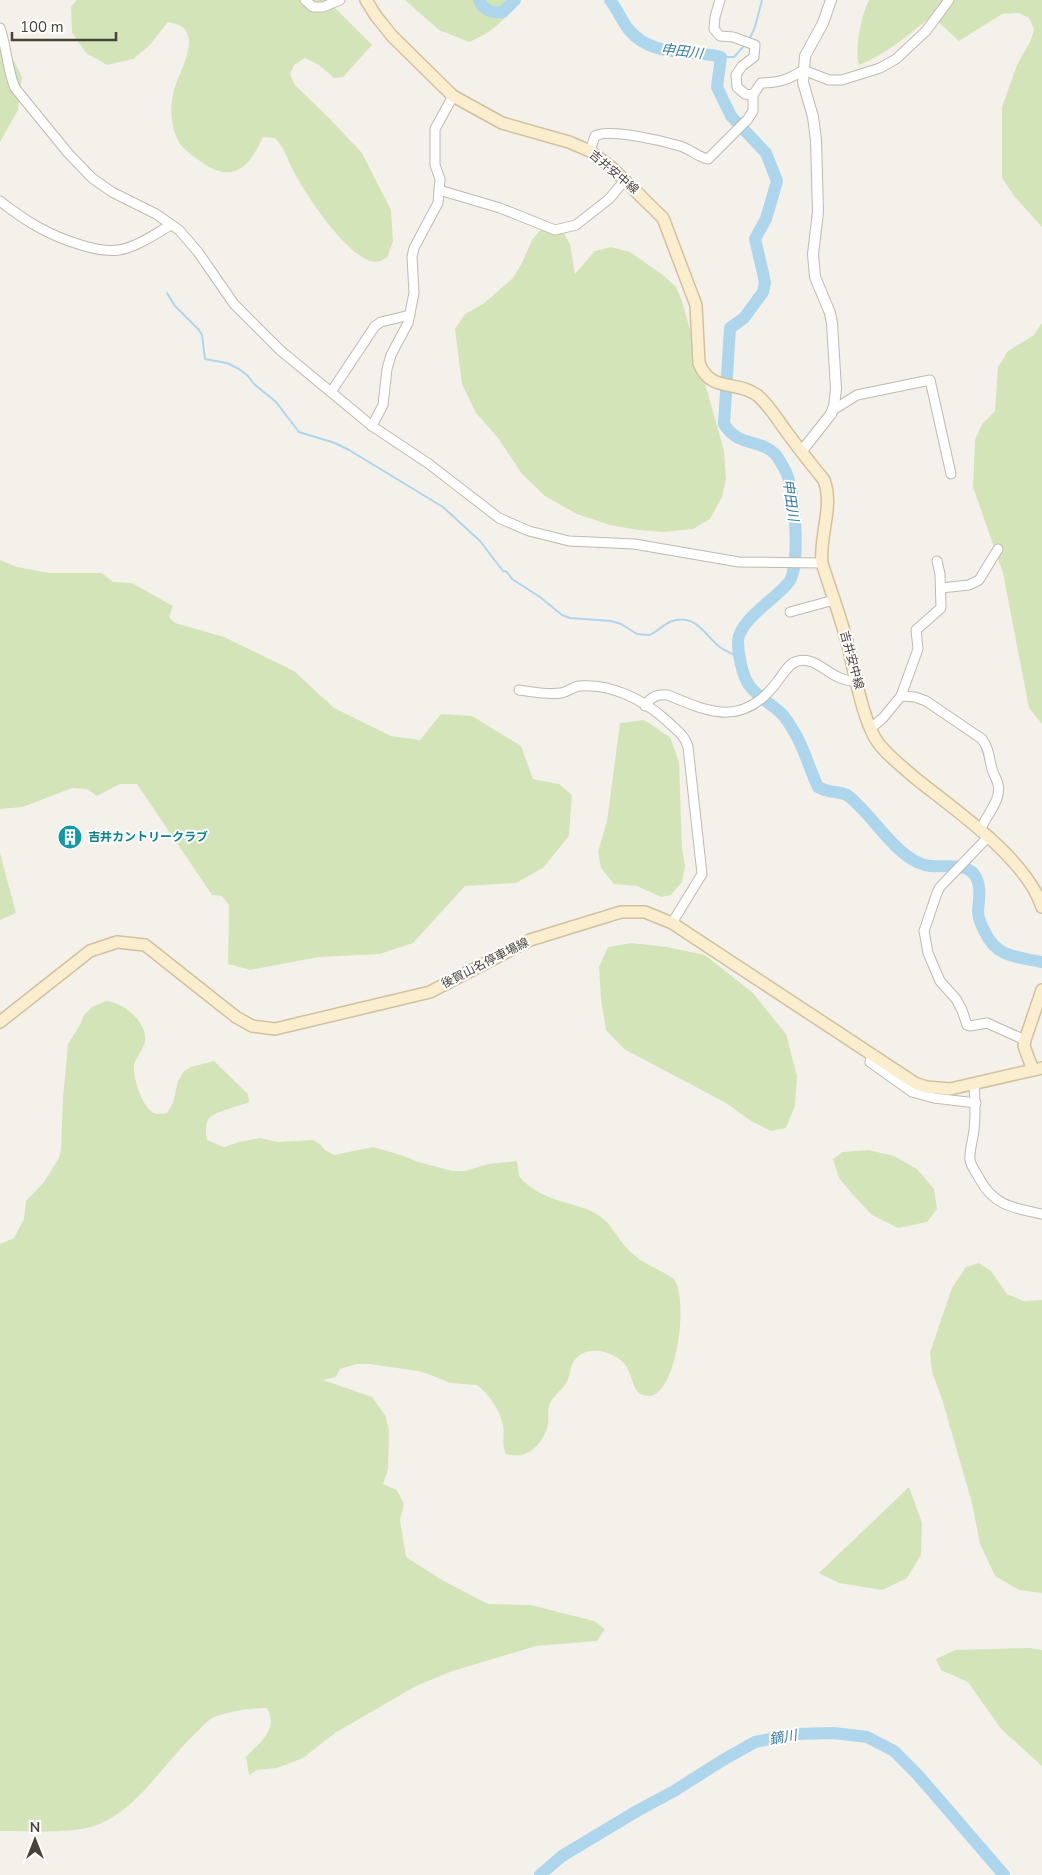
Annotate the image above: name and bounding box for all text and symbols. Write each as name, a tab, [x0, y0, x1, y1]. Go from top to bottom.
scale bar	[12, 10, 116, 42]
text: 100 m	[20, 17, 64, 37]
water label: 申田川	[660, 40, 706, 64]
street label: 吉井安中線	[586, 147, 642, 197]
water label: 申田川	[778, 478, 803, 524]
street label: 吉井安中線	[837, 629, 867, 691]
building icon: 吉井カントリークラブ	[57, 824, 83, 850]
place label: 吉井カントリークラブ	[88, 829, 208, 845]
street label: 後賀山名停車場線	[439, 934, 531, 992]
water label: 鏑川	[768, 1725, 800, 1749]
north arrow	[10, 1815, 60, 1865]
text: N	[30, 1818, 40, 1837]

